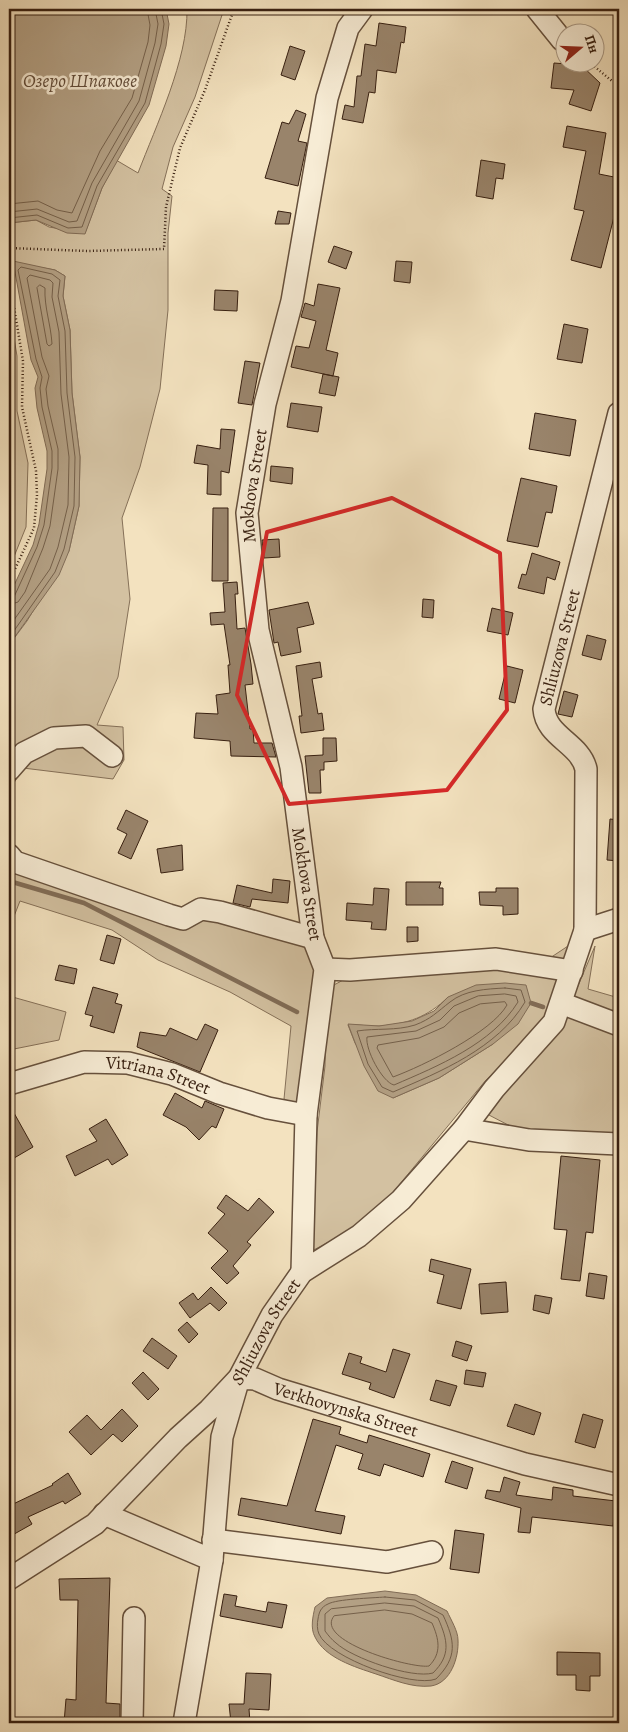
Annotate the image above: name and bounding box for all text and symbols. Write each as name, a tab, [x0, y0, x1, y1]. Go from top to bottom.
north arrow	[556, 22, 606, 72]
text: Пн	[580, 32, 604, 56]
water label: Озеро Шпакове	[23, 68, 137, 94]
street label: Mokhova Street	[235, 427, 273, 544]
street label: Shliuzova Street	[533, 587, 586, 708]
street label: Mokhova Street	[286, 825, 328, 943]
street label: Vitriana Street	[105, 1050, 214, 1100]
street label: Shliuzova Street	[226, 1273, 306, 1390]
street label: Verkhovynska Street	[269, 1376, 421, 1443]

